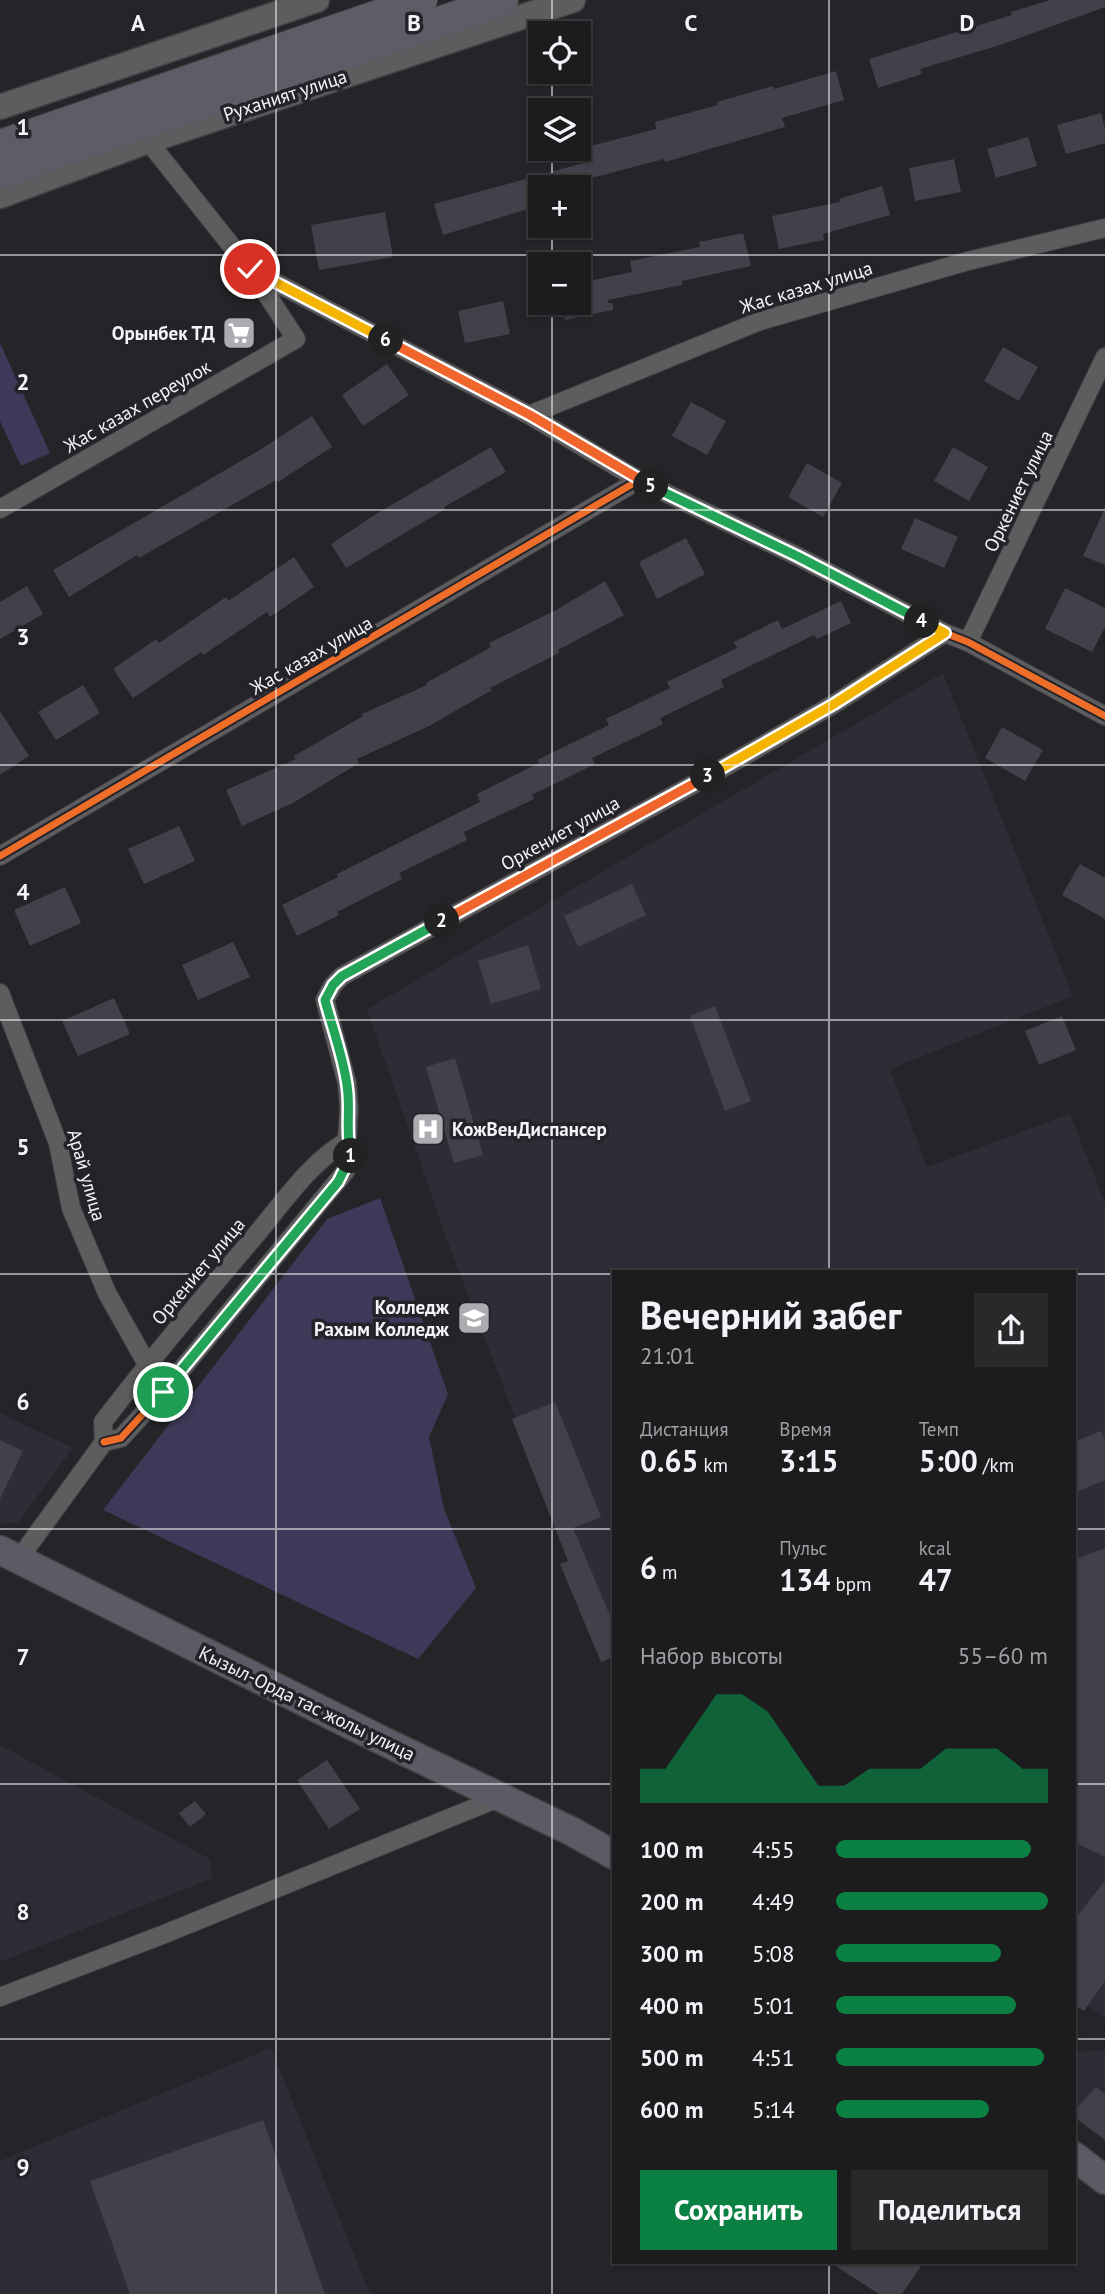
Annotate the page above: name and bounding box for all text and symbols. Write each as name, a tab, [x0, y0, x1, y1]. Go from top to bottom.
text: A	[131, 8, 145, 37]
text: B	[407, 8, 421, 37]
text: C	[685, 8, 698, 37]
text: D	[960, 8, 974, 37]
map controls	[528, 21, 591, 315]
button: locate	[528, 21, 591, 84]
street label: Руханият улица	[220, 64, 350, 126]
button: layers	[528, 98, 591, 161]
text: 1	[16, 112, 30, 141]
button: +	[528, 175, 591, 238]
pin	[220, 239, 280, 299]
icon: check	[231, 250, 269, 288]
button: −	[528, 252, 591, 315]
street label: Жас казах улица	[736, 255, 875, 319]
supermarket icon: Орынбек ТД	[220, 314, 258, 352]
place label: Орынбек ТД	[112, 321, 215, 345]
pin: 6	[368, 322, 404, 358]
text: 6	[380, 327, 391, 351]
street label: Жас казах переулок	[58, 354, 215, 458]
text: 2	[16, 367, 30, 396]
street label: Оркениет улица	[978, 426, 1058, 556]
pin: 5	[634, 468, 668, 504]
text: 5	[645, 473, 656, 497]
pin: 4	[904, 604, 940, 638]
text: 4	[916, 608, 927, 632]
street label: Жас казах улица	[245, 610, 376, 700]
text: 3	[16, 622, 30, 651]
pin: 3	[690, 758, 726, 794]
text: 3	[702, 763, 713, 787]
street label: Оркениет улица	[496, 790, 624, 876]
text: 4	[16, 877, 30, 906]
pin: 2	[424, 904, 460, 939]
text: 2	[436, 908, 447, 932]
hospital icon: КожВенДиспансер	[409, 1110, 447, 1148]
place label: КожВенДиспансер	[452, 1117, 607, 1141]
street label: Арай улица	[62, 1126, 112, 1224]
text: 5	[16, 1132, 30, 1161]
pin: 1	[334, 1138, 368, 1174]
text: 1	[345, 1143, 356, 1167]
street label: Оркениет улица	[146, 1213, 250, 1329]
text: Вечерний забег	[640, 1290, 901, 1339]
button: share	[974, 1293, 1048, 1367]
place label: Колледж Рахым Колледж	[314, 1295, 450, 1341]
school or university icon: Колледж Рахым Колледж	[455, 1299, 493, 1337]
text: 21:01	[640, 1341, 695, 1370]
pin	[133, 1362, 193, 1422]
icon: arrive	[144, 1373, 182, 1411]
text: 6	[16, 1387, 30, 1416]
text: Дистанция	[640, 1417, 728, 1441]
text: Время	[779, 1417, 832, 1441]
text: Темп	[919, 1417, 959, 1441]
text: 0.65	[640, 1441, 698, 1480]
text: 3:15	[779, 1441, 838, 1480]
text: 5:00	[919, 1441, 978, 1480]
text: km	[698, 1453, 728, 1477]
text: /km	[978, 1453, 1014, 1477]
text: Пульс	[779, 1536, 827, 1560]
text: kcal	[919, 1536, 951, 1560]
text: 6	[640, 1548, 657, 1587]
text: m	[657, 1560, 678, 1584]
text: 134	[779, 1560, 830, 1599]
text: 47	[919, 1560, 953, 1599]
text: bpm	[830, 1572, 871, 1596]
street label: Кызыл-Орда тас жолы улица	[195, 1640, 419, 1766]
text: Набор высоты	[640, 1641, 783, 1670]
text: 55–60 m	[958, 1641, 1048, 1670]
text: 7	[16, 1642, 30, 1671]
text: 100 m	[640, 1835, 703, 1864]
text: 4:55	[752, 1835, 795, 1864]
text: 200 m	[640, 1887, 703, 1916]
text: 4:49	[752, 1887, 795, 1916]
text: 8	[16, 1897, 30, 1926]
text: 300 m	[640, 1939, 703, 1968]
text: 5:08	[752, 1939, 795, 1968]
text: 400 m	[640, 1991, 703, 2020]
text: 5:01	[752, 1991, 795, 2020]
text: 500 m	[640, 2043, 703, 2072]
text: 4:51	[752, 2043, 795, 2072]
text: 600 m	[640, 2095, 703, 2124]
text: 5:14	[752, 2095, 795, 2124]
text: 9	[16, 2152, 30, 2181]
button: Сохранить	[640, 2170, 837, 2250]
button: Поделиться	[851, 2170, 1048, 2250]

